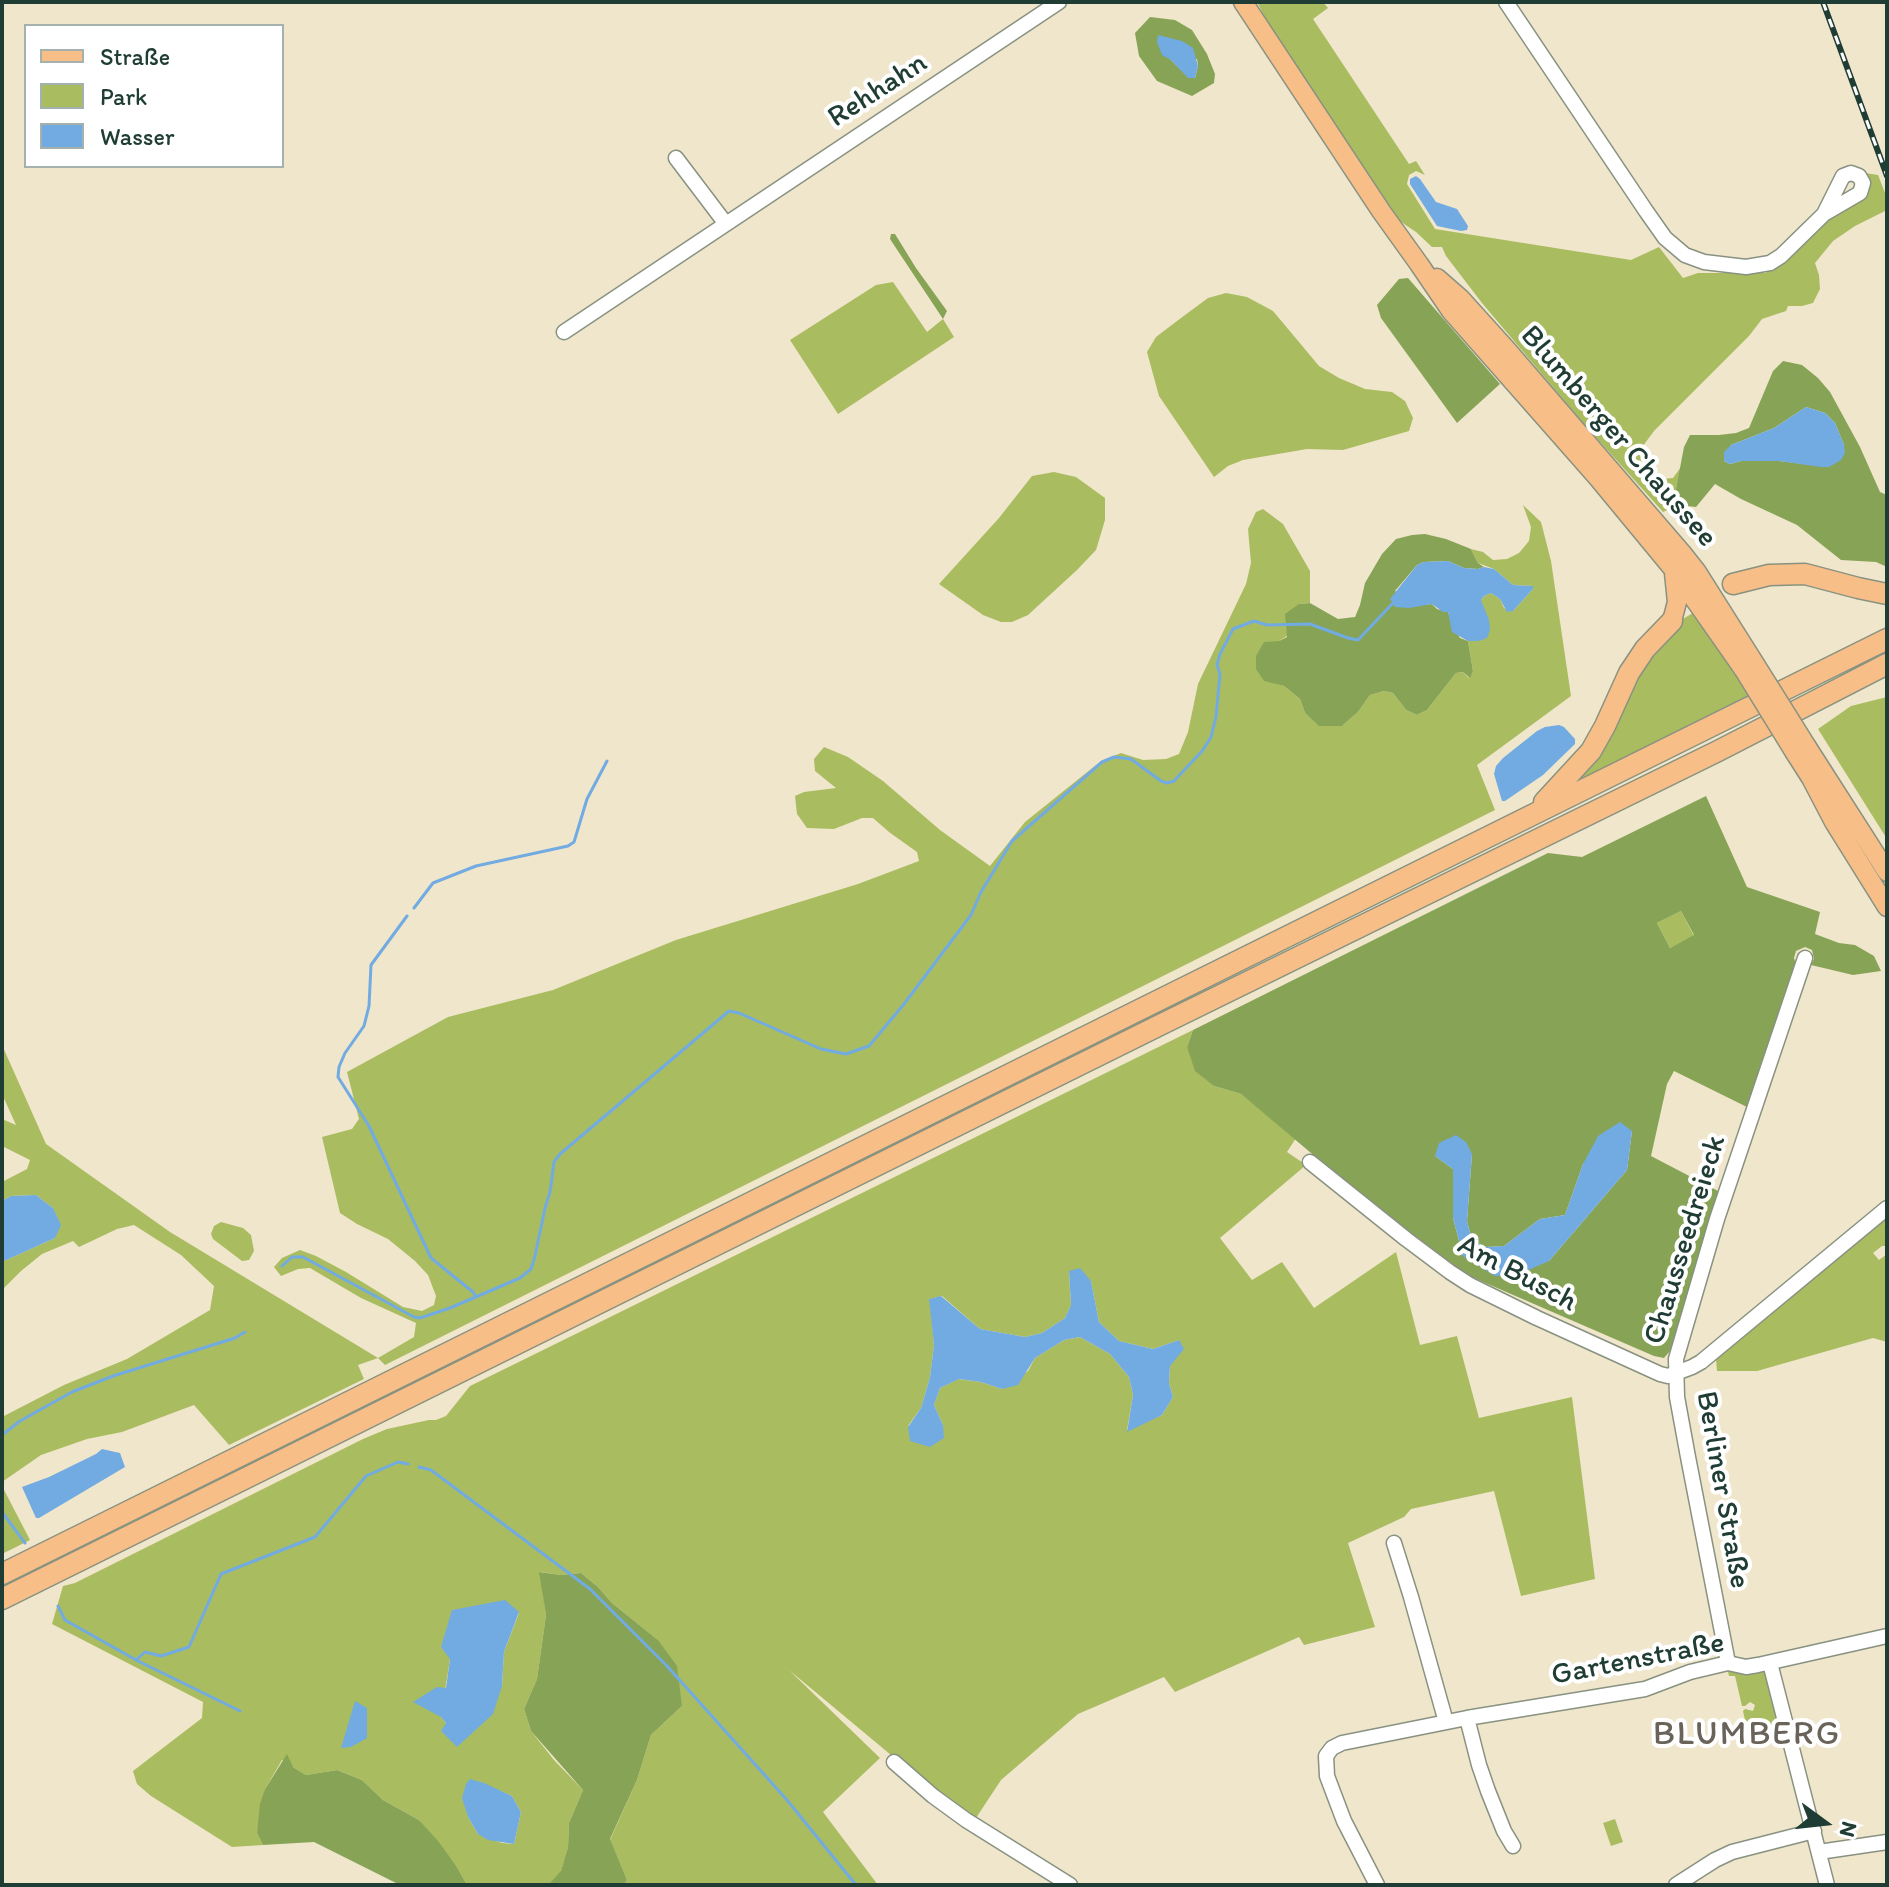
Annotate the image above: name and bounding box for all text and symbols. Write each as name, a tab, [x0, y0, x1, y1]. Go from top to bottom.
legend	[24, 24, 284, 168]
text: Straße	[100, 42, 170, 71]
street label: Rehhahn	[821, 46, 935, 136]
text: Park	[100, 82, 147, 111]
text: Wasser	[100, 122, 174, 151]
street label: Blumberger Chaussee	[1512, 319, 1724, 555]
street label: Chausseedreieck	[1637, 1131, 1735, 1349]
street label: Am Busch	[1451, 1228, 1583, 1320]
street label: Berliner Straße	[1687, 1389, 1757, 1591]
street label: Gartenstraße	[1548, 1626, 1728, 1694]
district label: BLUMBERG	[1652, 1715, 1842, 1755]
north arrow	[1785, 1783, 1865, 1863]
text: N	[1834, 1819, 1864, 1840]

